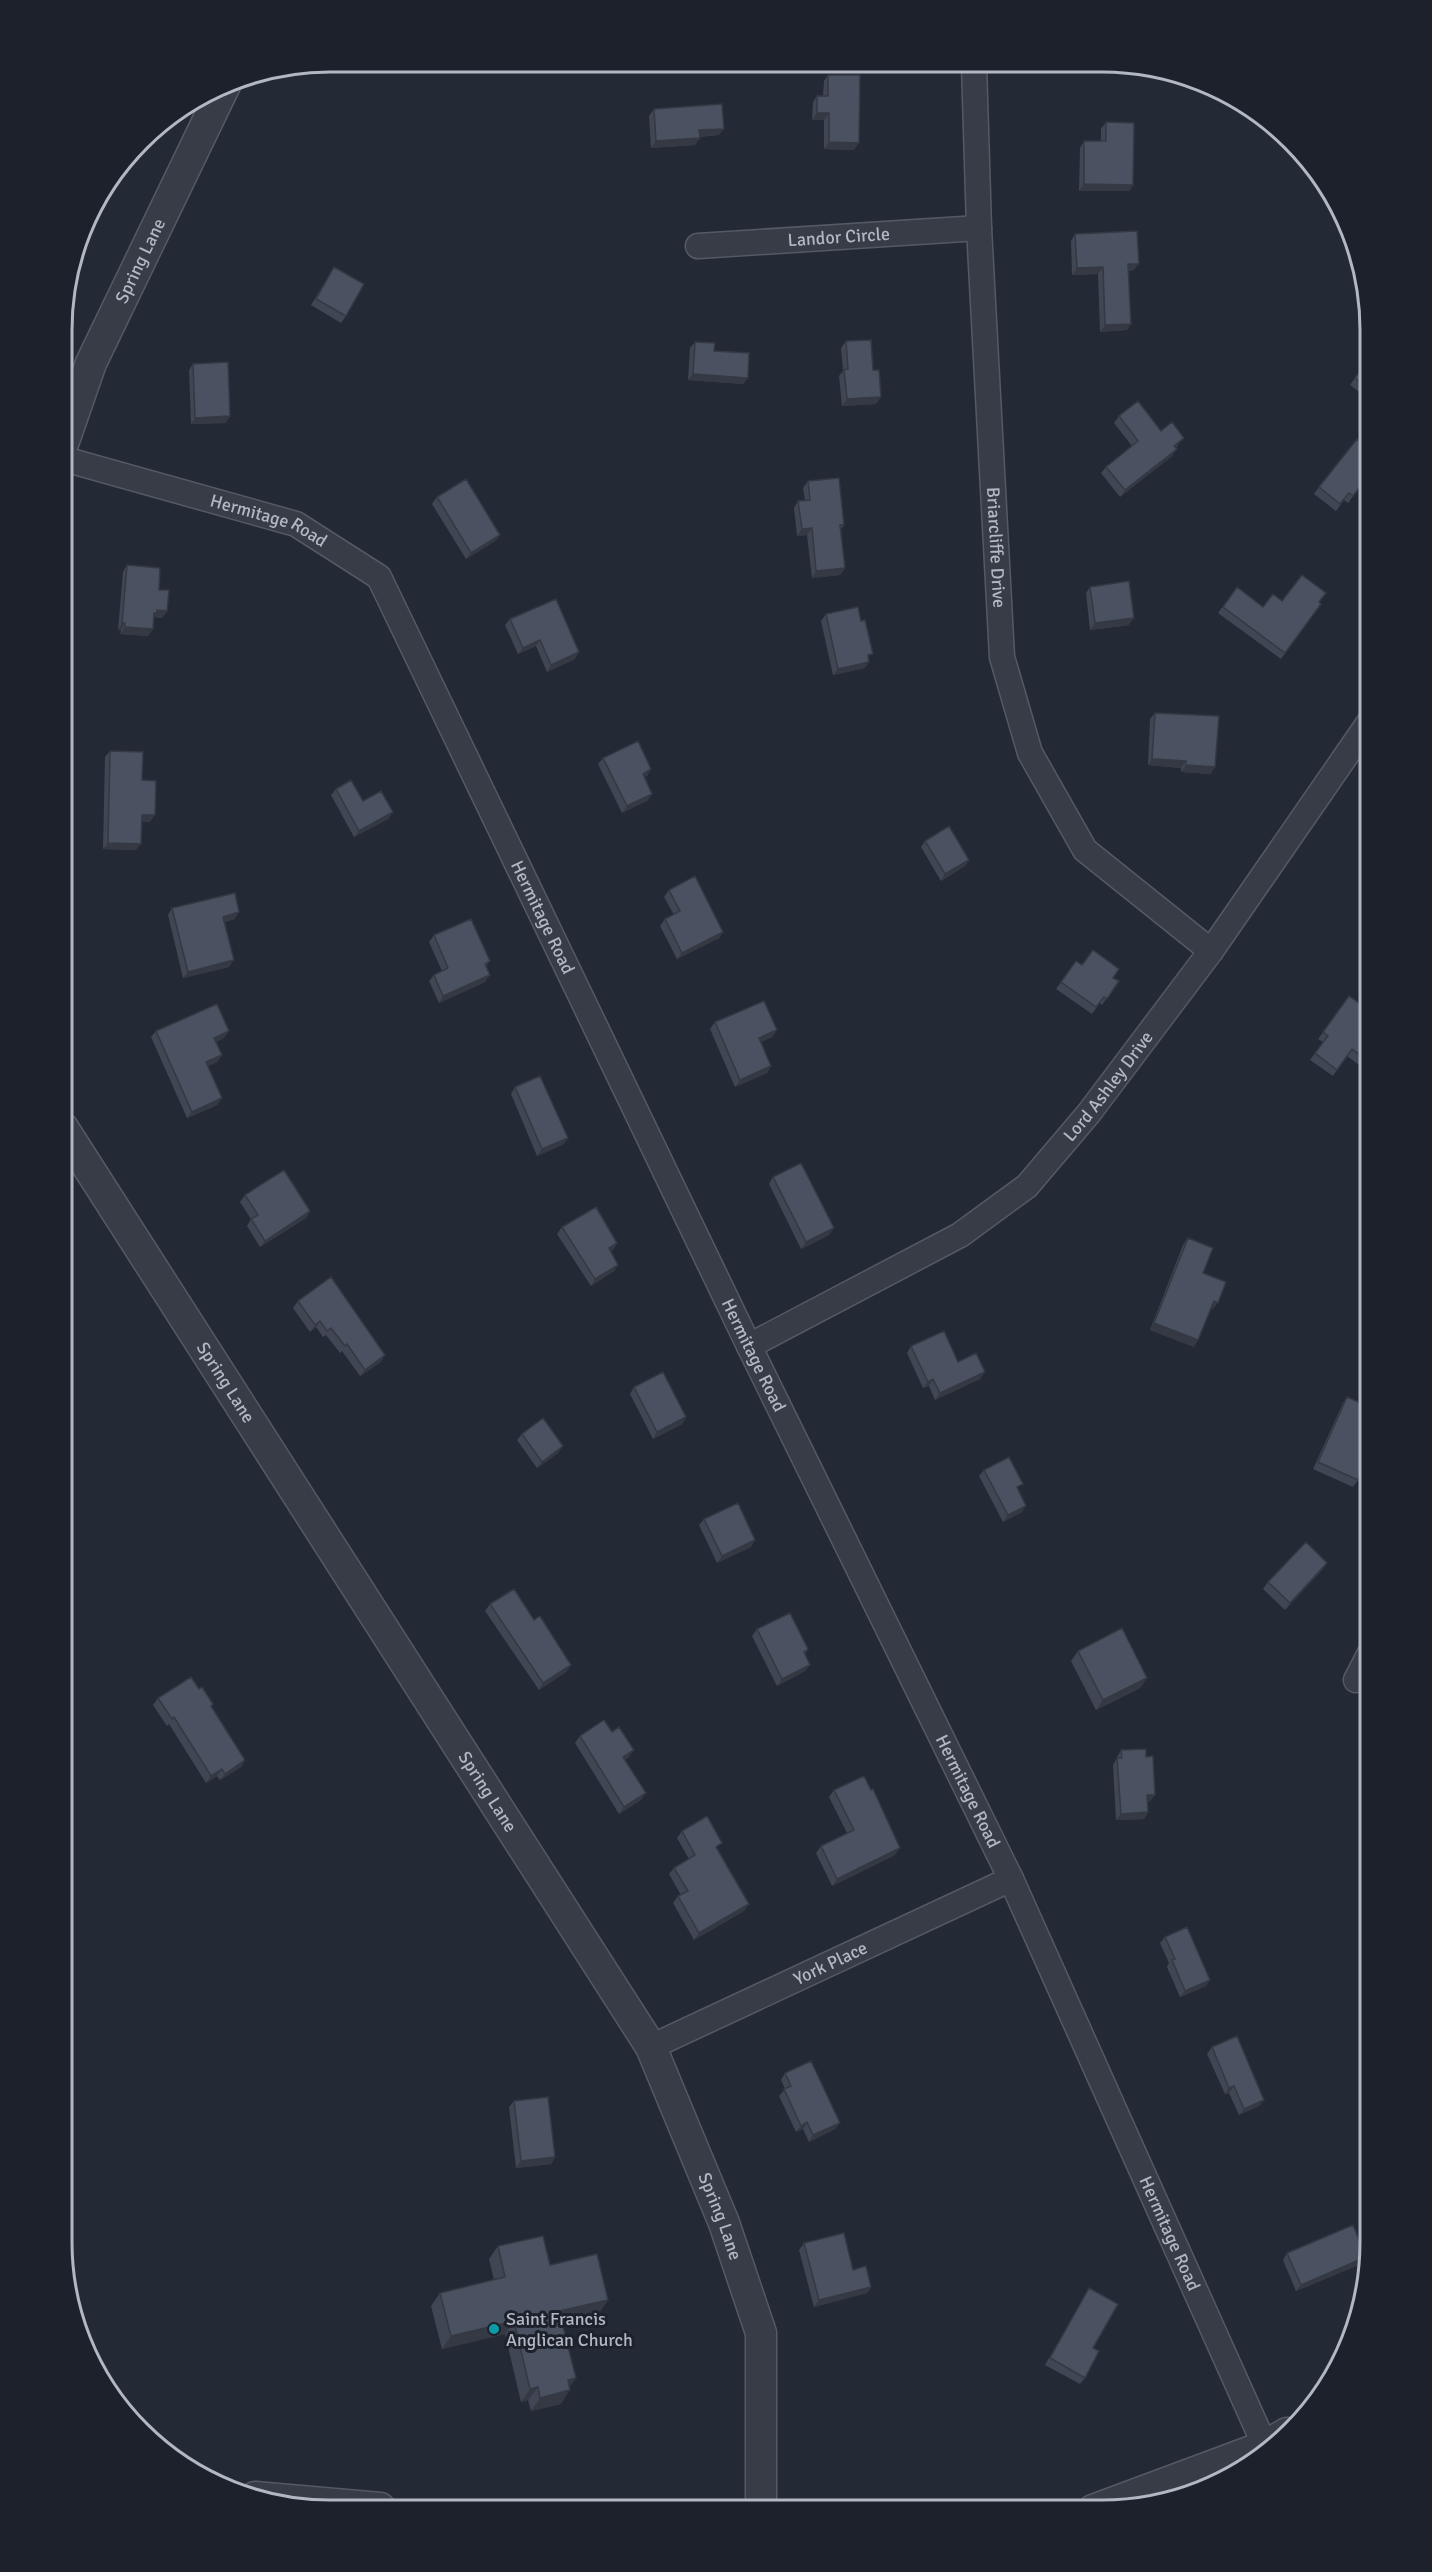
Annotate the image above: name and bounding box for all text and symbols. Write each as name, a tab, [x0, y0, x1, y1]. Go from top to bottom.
street label: Spring Lane	[110, 215, 170, 307]
street label: Landor Circle	[787, 223, 891, 251]
street label: Briarcliffe Drive	[982, 486, 1010, 608]
street label: Hermitage Road	[208, 489, 331, 552]
street label: Hermitage Road	[506, 857, 579, 978]
street label: Lord Ashley Drive	[1059, 1027, 1158, 1146]
street label: Hermitage Road	[717, 1295, 791, 1415]
street label: Spring Lane	[192, 1338, 260, 1427]
street label: Hermitage Road	[931, 1731, 1005, 1852]
street label: Spring Lane	[454, 1747, 522, 1836]
street label: York Place	[790, 1937, 871, 1990]
street label: Spring Lane	[693, 2169, 747, 2263]
street label: Hermitage Road	[1134, 2173, 1205, 2294]
place label: Saint Francis Anglican Church	[506, 2308, 633, 2351]
marker: Saint Francis Anglican Church	[487, 2322, 501, 2336]

